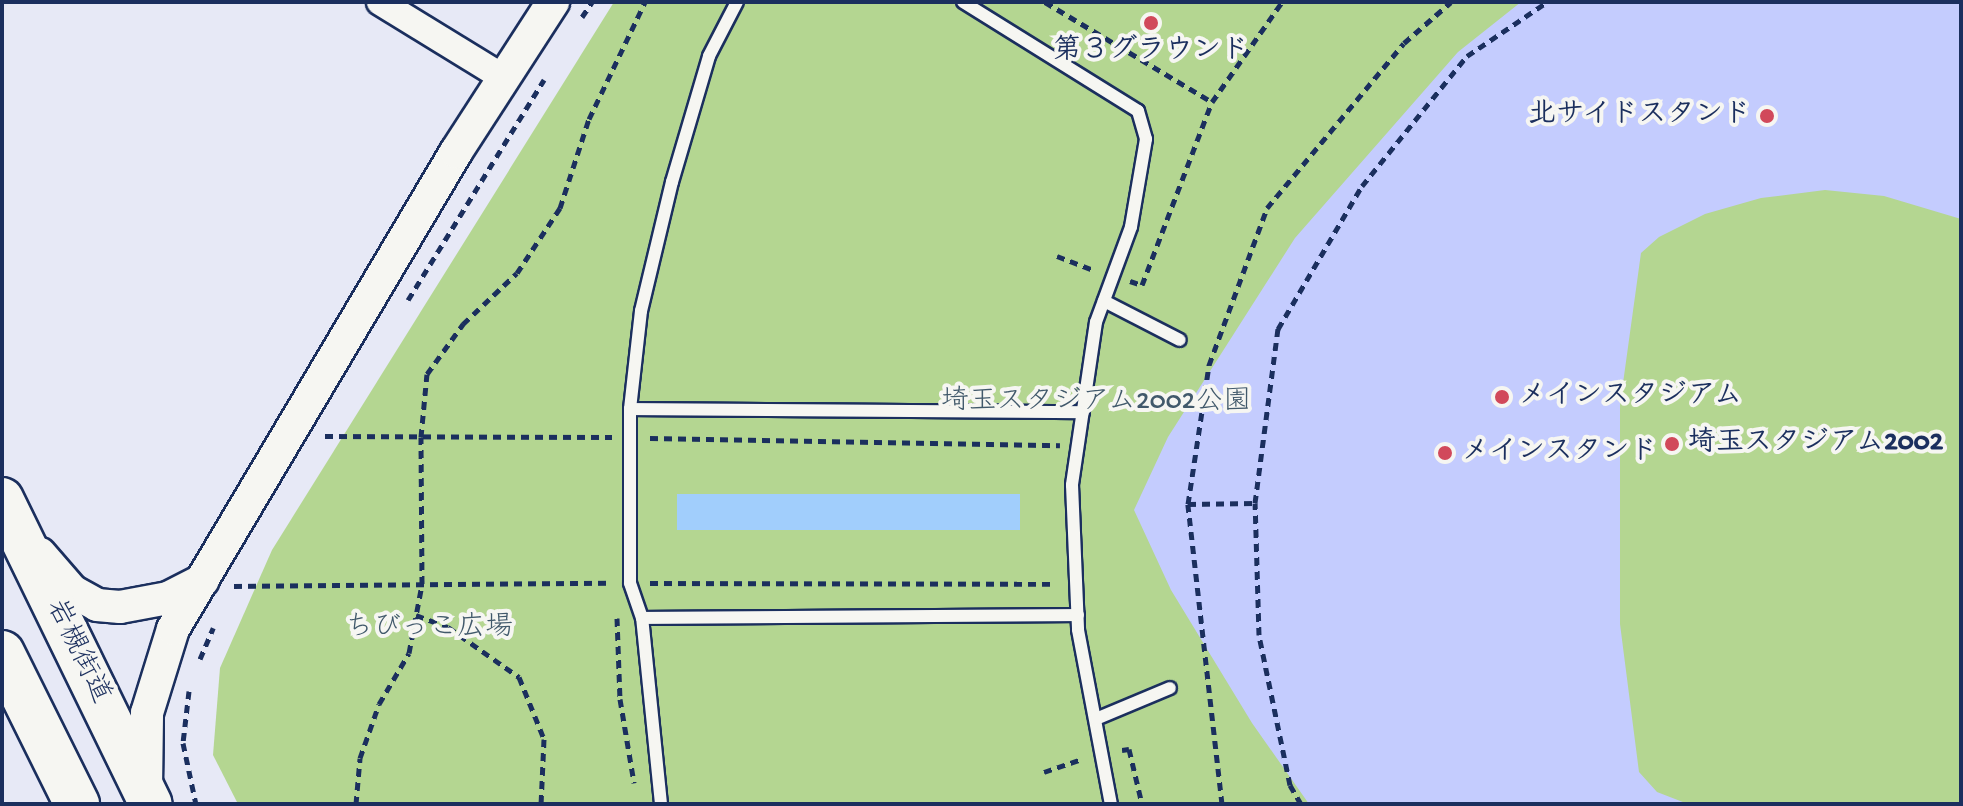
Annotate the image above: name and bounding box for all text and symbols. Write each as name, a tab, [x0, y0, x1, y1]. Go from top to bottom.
marker: 第３グラウンド	[1142, 14, 1160, 32]
place label: 第３グラウンド	[1053, 35, 1249, 69]
place label: 北サイドスタンド	[1527, 99, 1751, 133]
marker: 北サイドスタンド	[1758, 107, 1776, 125]
place label: メインスタジアム	[1518, 380, 1742, 414]
park label: 埼玉スタジアム2002公園	[940, 386, 1252, 420]
marker: メインスタジアム	[1493, 388, 1511, 406]
place label: 埼玉スタジアム2002	[1688, 427, 1943, 461]
marker: 埼玉スタジアム2002	[1663, 435, 1681, 453]
place label: メインスタンド	[1461, 436, 1657, 470]
marker: メインスタンド	[1436, 444, 1454, 462]
street label: 岩槻街道	[37, 594, 117, 710]
park label: ちびっこ広場	[345, 612, 513, 646]

